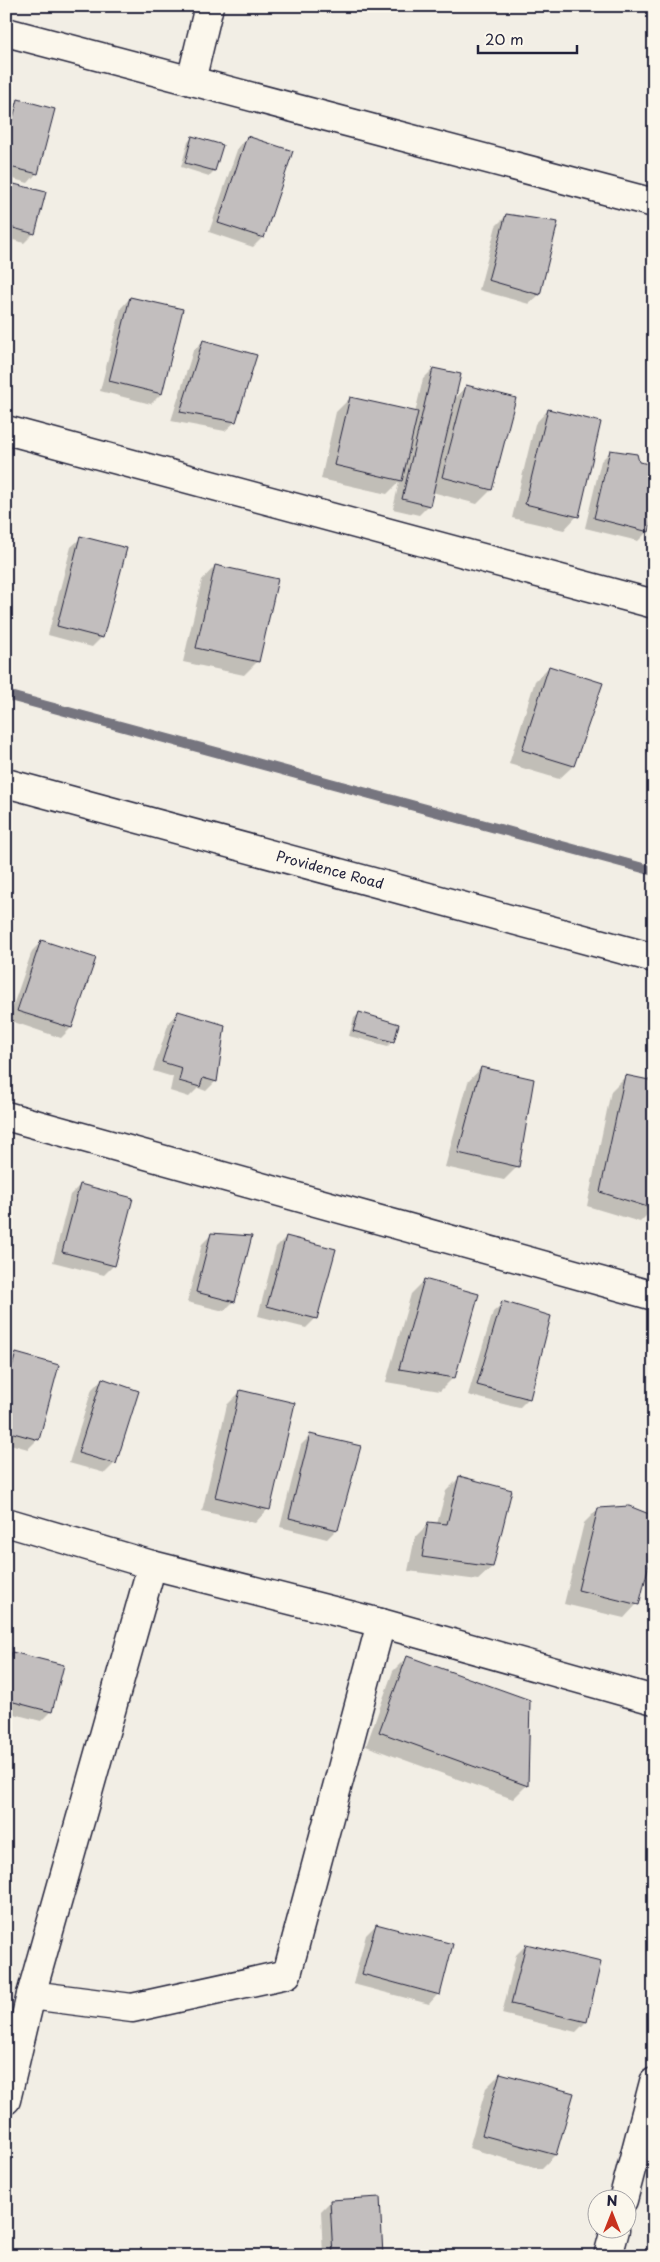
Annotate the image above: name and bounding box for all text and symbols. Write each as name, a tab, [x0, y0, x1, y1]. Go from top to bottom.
scale bar	[478, 22, 576, 54]
text: 20 m	[485, 27, 524, 50]
street label: Providence Road	[274, 845, 386, 894]
north arrow	[588, 2190, 638, 2240]
text: N	[606, 2190, 618, 2211]

